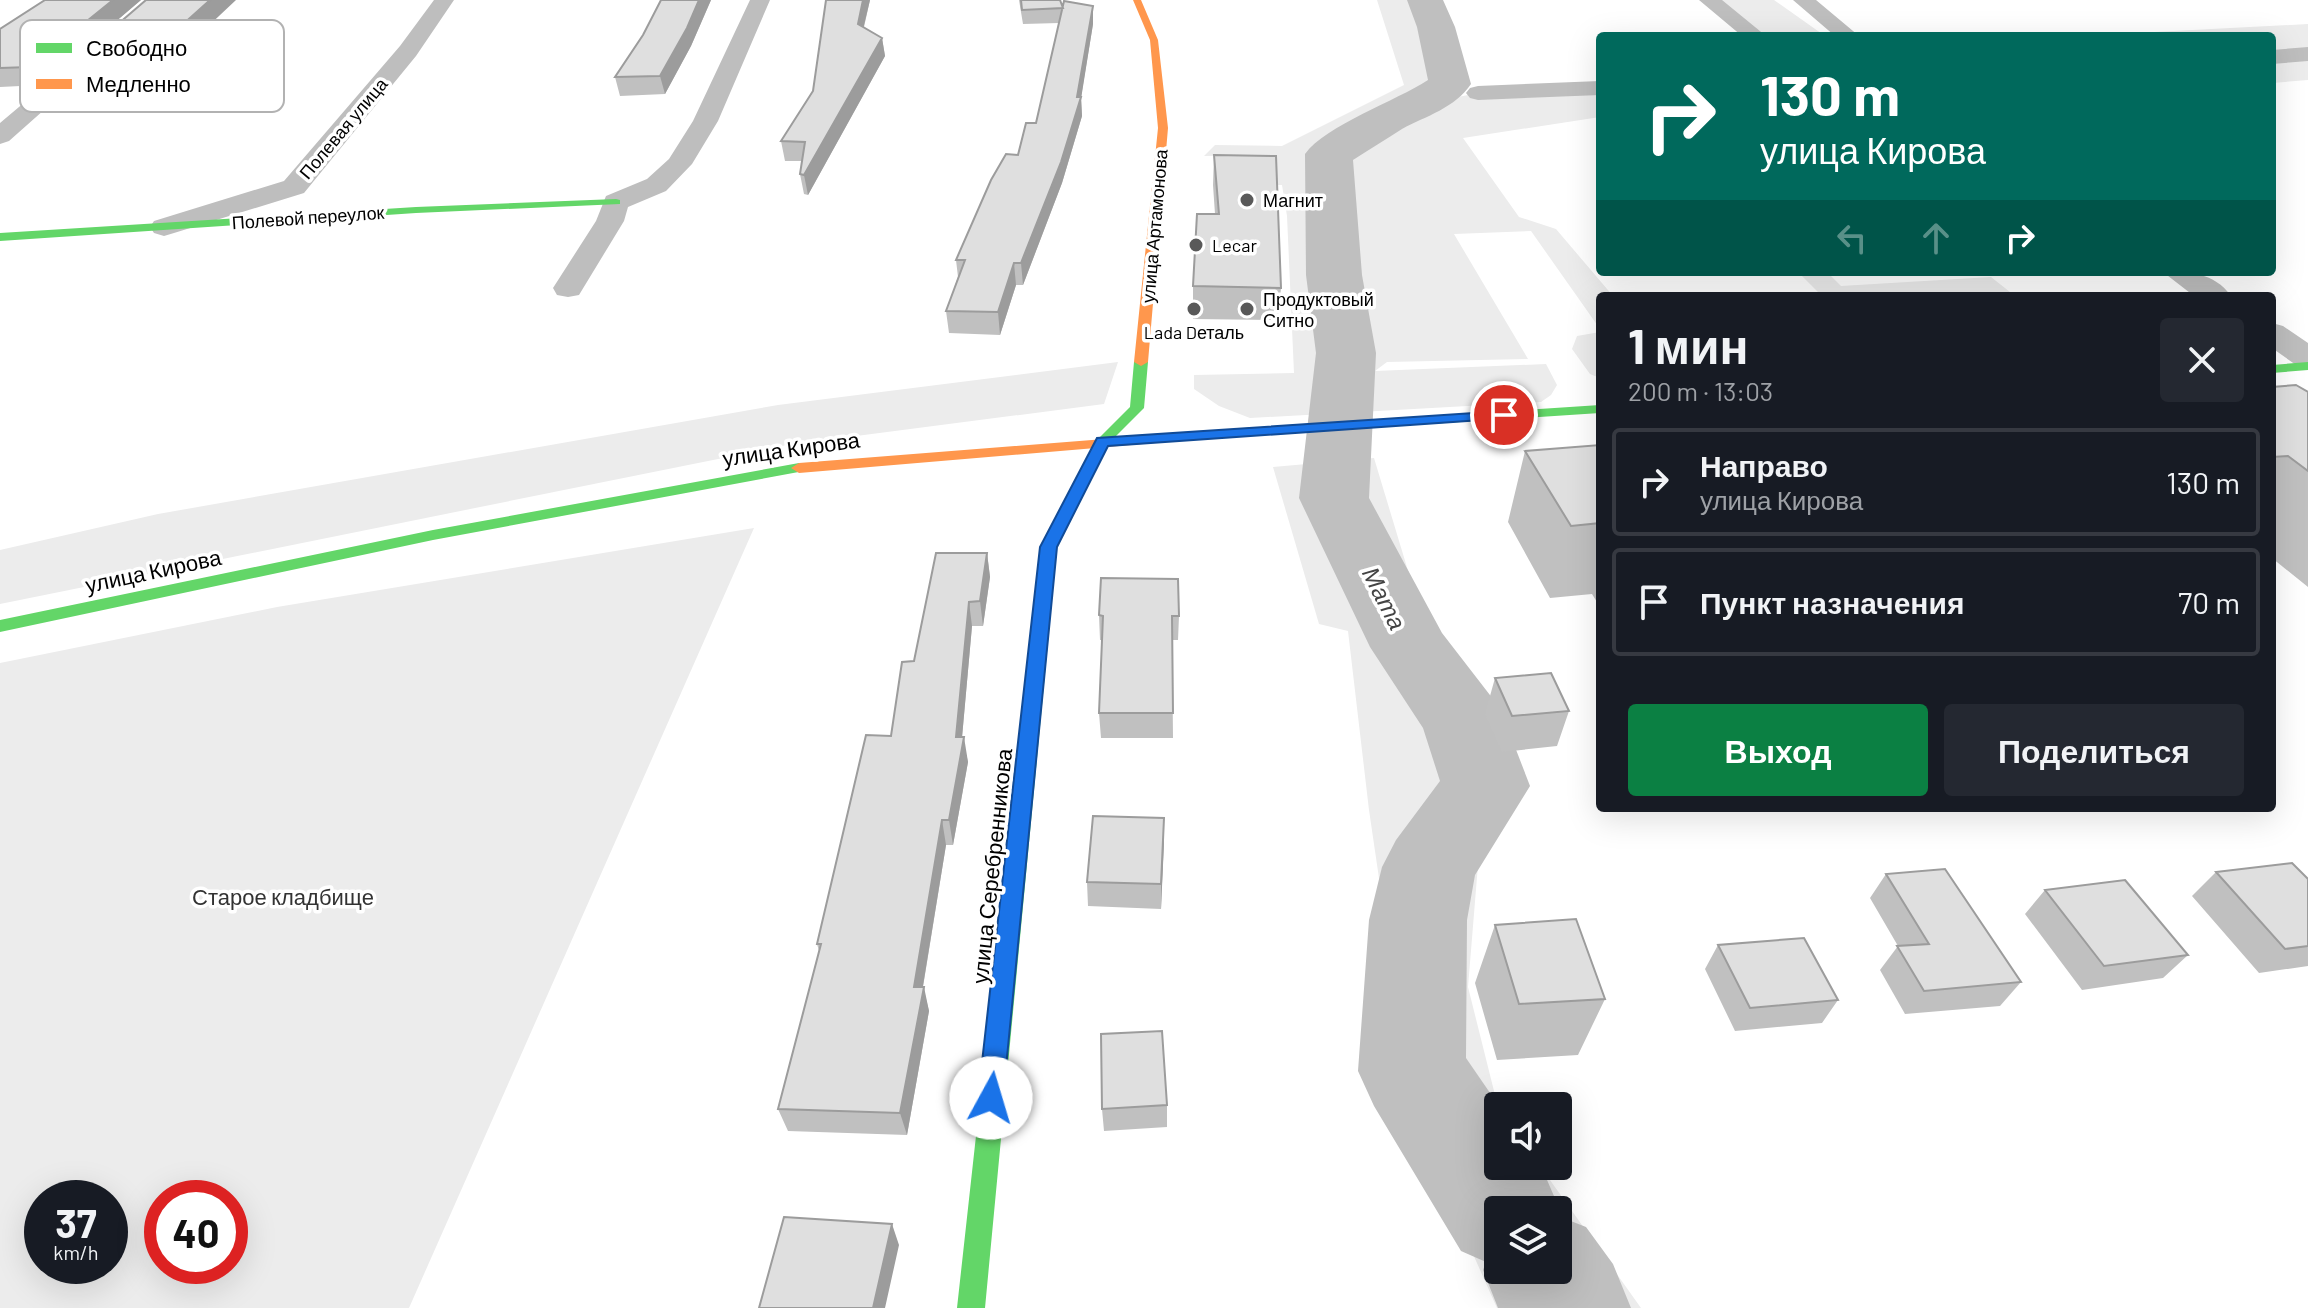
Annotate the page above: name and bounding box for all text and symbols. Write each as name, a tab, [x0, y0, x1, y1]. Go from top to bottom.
legend	[20, 20, 284, 112]
text: Свободно	[86, 34, 187, 61]
text: 130 m	[1760, 60, 1900, 127]
icon: right	[1628, 64, 1732, 168]
text: Медленно	[86, 70, 191, 97]
street label: Полевая улица	[294, 72, 392, 183]
text: улица Кирова	[1760, 128, 1986, 171]
street label: улица Артамонова	[1136, 147, 1172, 304]
place label: Магнит	[1263, 189, 1323, 211]
marker: Магнит	[1238, 191, 1256, 209]
street label: Полевой переулок	[231, 201, 385, 233]
icon: left	[1830, 216, 1874, 260]
icon: ahead	[1914, 216, 1958, 260]
icon: right	[1998, 216, 2042, 260]
place label: Lecar	[1212, 234, 1257, 256]
marker: Lecar	[1187, 236, 1205, 254]
place label: Продуктовый Ситно	[1263, 288, 1374, 331]
marker: Lada Dеталь	[1185, 300, 1203, 318]
marker: Продуктовый Ситно	[1238, 300, 1256, 318]
text: 1 мин	[1628, 316, 1749, 374]
button: close	[2160, 318, 2244, 402]
place label: Lada Dеталь	[1144, 321, 1244, 343]
text: 200 m · 13:03	[1628, 375, 1773, 406]
pin	[1470, 381, 1538, 449]
icon: arrive	[1482, 393, 1526, 437]
street label: улица Кирова	[721, 425, 862, 471]
text: Направо	[1700, 447, 1828, 483]
icon: right	[1632, 460, 1676, 504]
text: 130 m	[2166, 464, 2240, 500]
text: улица Кирова	[1700, 484, 1863, 515]
street label: улица Кирова	[83, 543, 224, 598]
water label: Мата	[1357, 562, 1413, 634]
icon: arrive	[1632, 580, 1676, 624]
text: Пункт назначения	[1700, 584, 1964, 620]
text: 70 m	[2178, 584, 2240, 620]
button: Выход	[1628, 704, 1928, 796]
button: Поделиться	[1944, 704, 2244, 796]
street label: улица Серебренникова	[966, 746, 1017, 985]
park label: Старое кладбище	[192, 883, 374, 910]
position arrow	[949, 1056, 1033, 1140]
map controls	[1484, 1092, 1572, 1284]
button: sound	[1484, 1092, 1572, 1180]
speed limit sign: 40	[144, 1180, 248, 1284]
button: layers	[1484, 1196, 1572, 1284]
text: 37	[55, 1198, 97, 1246]
text: km/h	[53, 1240, 99, 1264]

